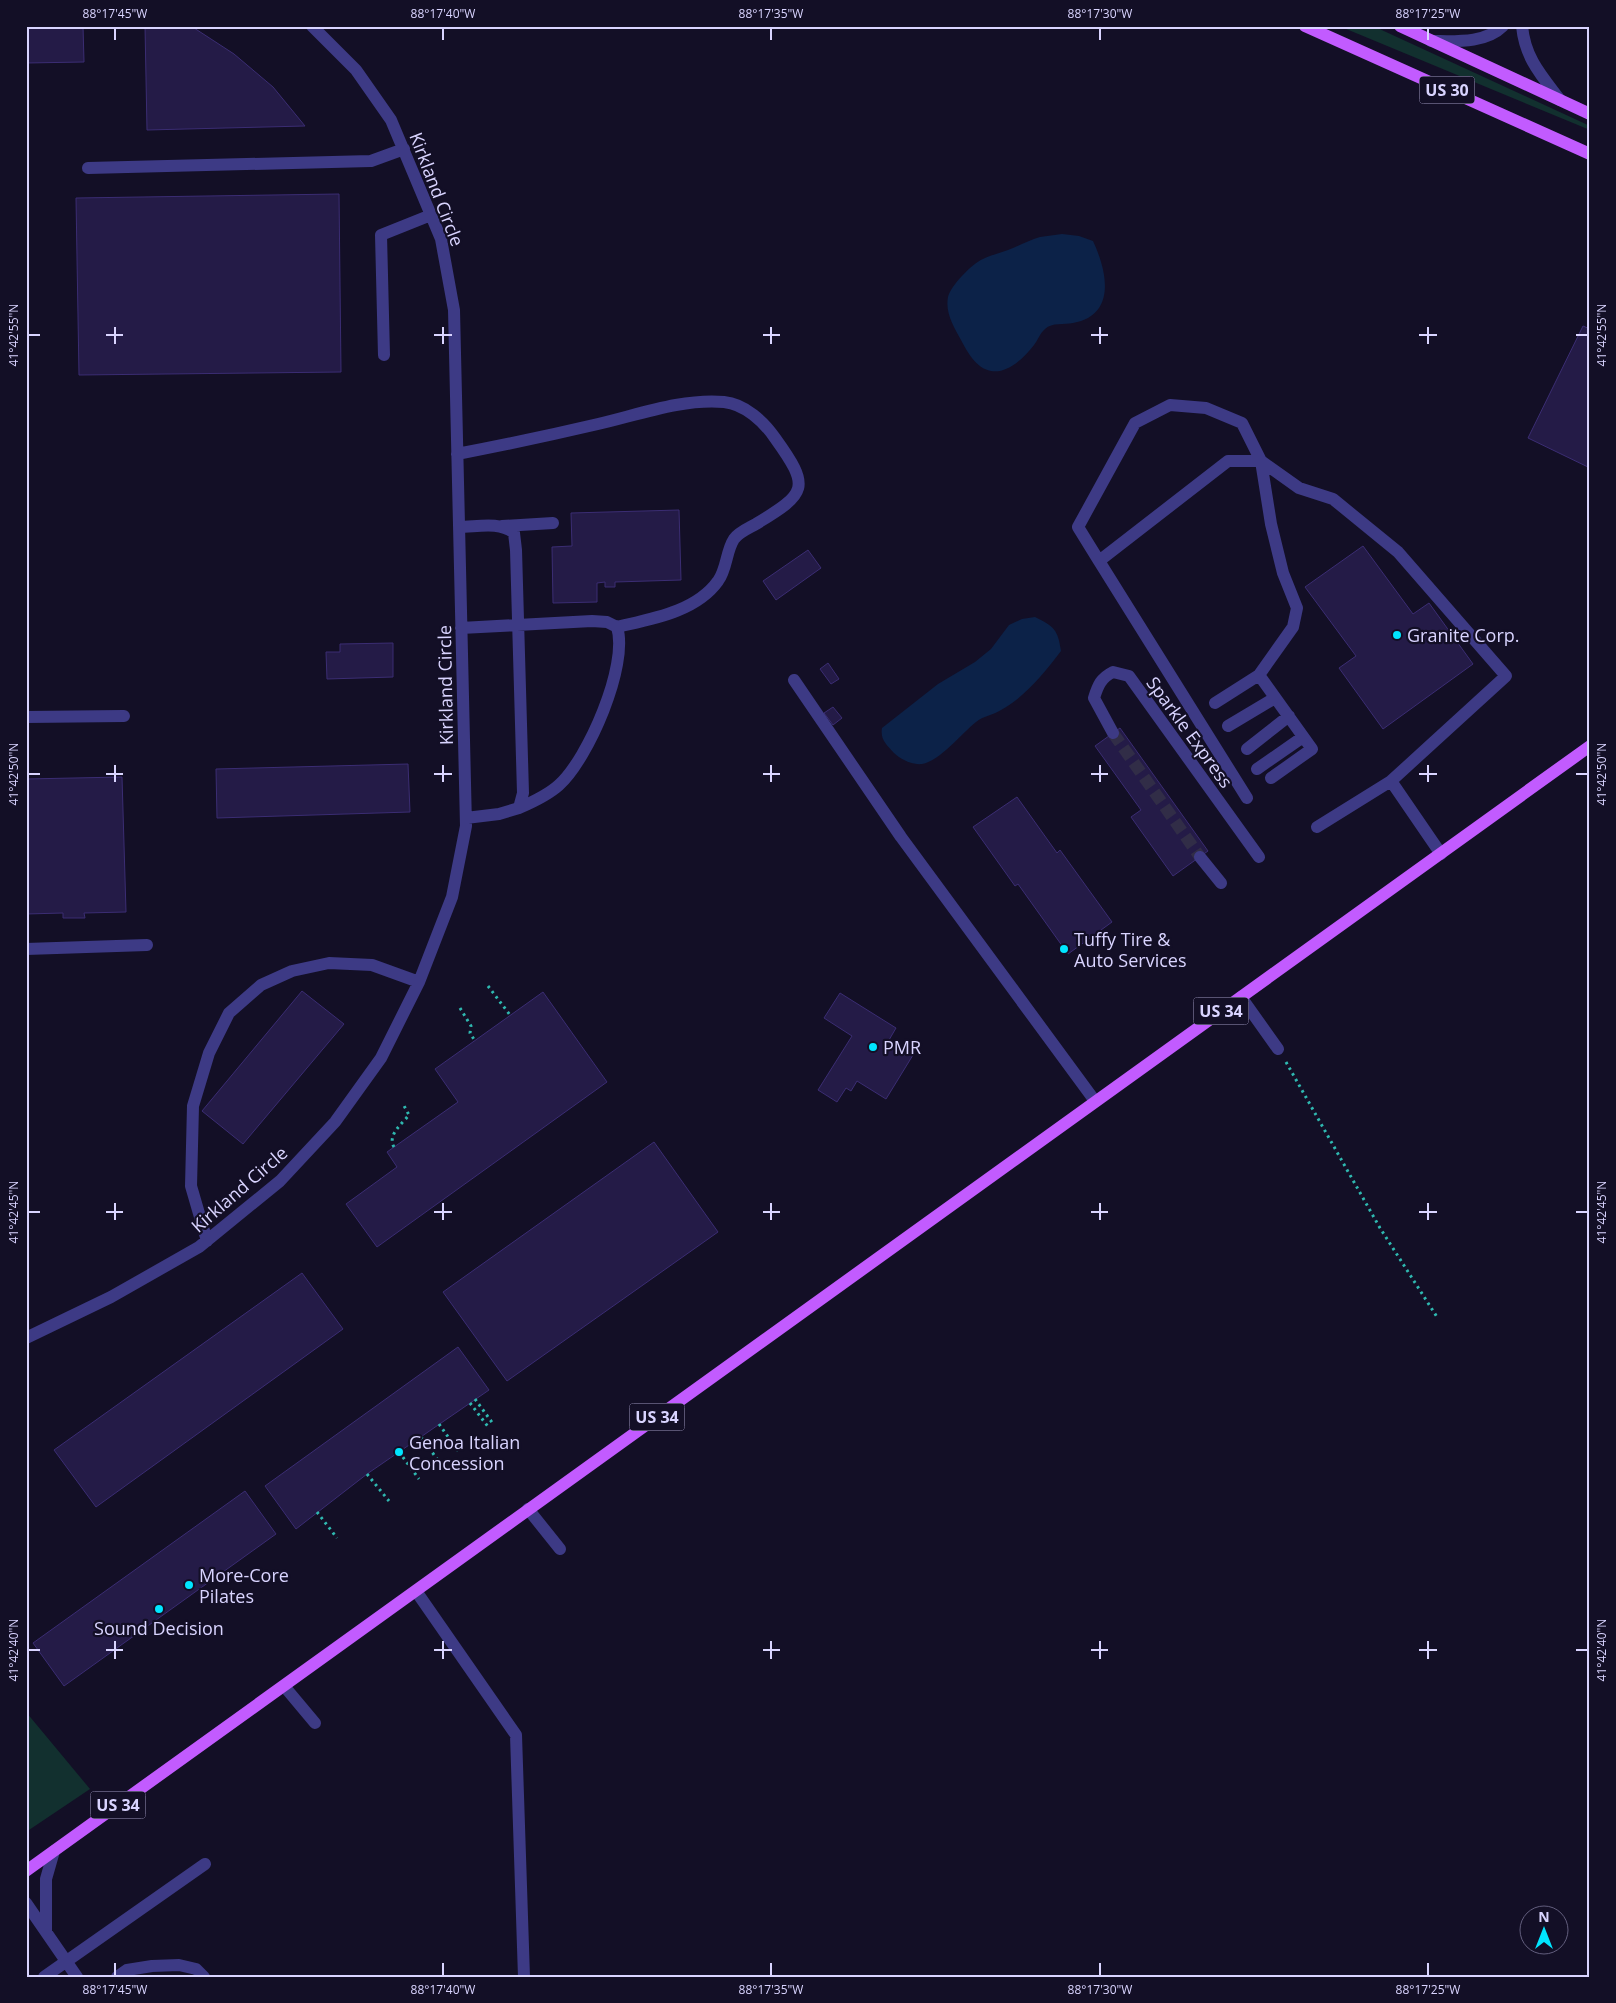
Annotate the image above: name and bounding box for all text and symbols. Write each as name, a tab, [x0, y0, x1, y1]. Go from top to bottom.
text: 88°17'45"W	[83, 5, 147, 22]
text: 88°17'40"W	[411, 5, 475, 22]
text: 88°17'35"W	[739, 5, 803, 22]
text: 88°17'30"W	[1068, 5, 1132, 22]
text: 88°17'25"W	[1396, 5, 1460, 22]
road number: US 30	[1420, 76, 1474, 104]
street label: Kirkland Circle	[404, 129, 470, 249]
text: 41°42'55"N	[5, 304, 22, 366]
text: 41°42'55"N	[1593, 304, 1610, 366]
place label: Granite Corp.	[1407, 623, 1520, 647]
street label: Kirkland Circle	[432, 625, 458, 745]
marker: Granite Corp.	[1391, 629, 1403, 641]
street label: Sparkle Express	[1141, 672, 1239, 792]
text: 41°42'50"N	[5, 743, 22, 805]
text: 41°42'50"N	[1593, 743, 1610, 805]
place label: Tuffy Tire & Auto Services	[1074, 927, 1187, 972]
marker: Tuffy Tire & Auto Services	[1058, 943, 1070, 955]
road number: US 34	[1194, 998, 1248, 1024]
place label: PMR	[883, 1035, 921, 1059]
marker: PMR	[867, 1041, 879, 1053]
street label: Kirkland Circle	[186, 1141, 292, 1237]
text: 41°42'45"N	[5, 1181, 22, 1243]
text: 41°42'45"N	[1593, 1181, 1610, 1243]
road number: US 34	[630, 1404, 684, 1430]
place label: Genoa Italian Concession	[409, 1430, 520, 1475]
marker: Genoa Italian Concession	[393, 1446, 405, 1458]
place label: More-Core Pilates	[199, 1563, 289, 1608]
marker: More-Core Pilates	[183, 1579, 195, 1591]
marker: Sound Decision	[153, 1603, 165, 1615]
place label: Sound Decision	[94, 1616, 224, 1640]
text: 41°42'40"N	[5, 1619, 22, 1681]
text: 41°42'40"N	[1593, 1619, 1610, 1681]
road number: US 34	[90, 1792, 146, 1818]
north arrow	[1518, 1906, 1568, 1956]
text: N	[1538, 1907, 1550, 1926]
text: 88°17'45"W	[83, 1981, 147, 1998]
text: 88°17'40"W	[411, 1981, 475, 1998]
text: 88°17'35"W	[739, 1981, 803, 1998]
text: 88°17'30"W	[1068, 1981, 1132, 1998]
text: 88°17'25"W	[1396, 1981, 1460, 1998]

